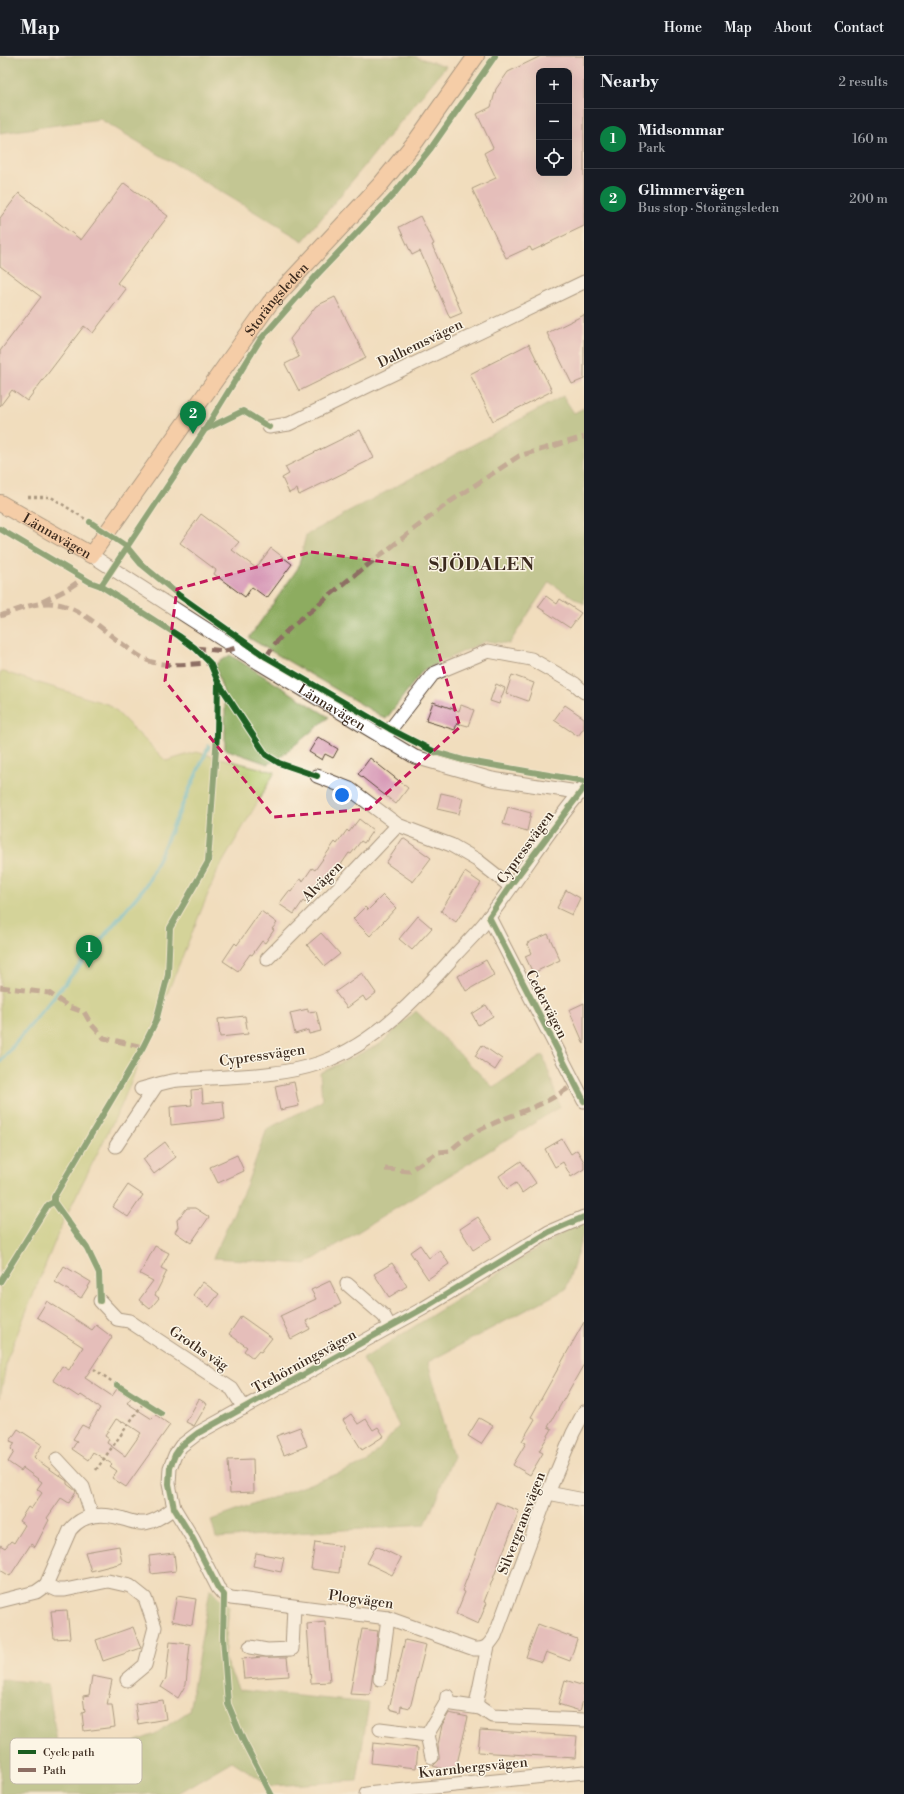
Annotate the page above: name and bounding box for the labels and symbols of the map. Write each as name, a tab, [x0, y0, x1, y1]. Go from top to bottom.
street label: Storängsleden	[241, 259, 313, 340]
street label: Dalhemsvägen	[375, 315, 467, 372]
pin: 2	[180, 401, 206, 434]
street label: Lännavägen	[19, 510, 95, 564]
district label: SJÖDALEN	[429, 553, 535, 576]
street label: Lännavägen	[294, 680, 370, 736]
your location	[332, 785, 352, 805]
street label: Cypressvägen	[493, 807, 559, 888]
street label: Alvägen	[298, 857, 347, 907]
pin: 1	[76, 935, 102, 968]
street label: Cedervägen	[521, 967, 571, 1042]
street label: Cypressvägen	[218, 1041, 307, 1071]
street label: Groths väg	[165, 1322, 232, 1376]
street label: Trehörningsvägen	[249, 1326, 360, 1398]
street label: Silvergransvägen	[494, 1469, 550, 1577]
street label: Plogvägen	[327, 1587, 395, 1614]
legend	[10, 1738, 142, 1784]
text: Cycle path	[43, 1746, 95, 1760]
street label: Kvarnbergsvägen	[418, 1753, 529, 1783]
text: Path	[43, 1764, 67, 1778]

